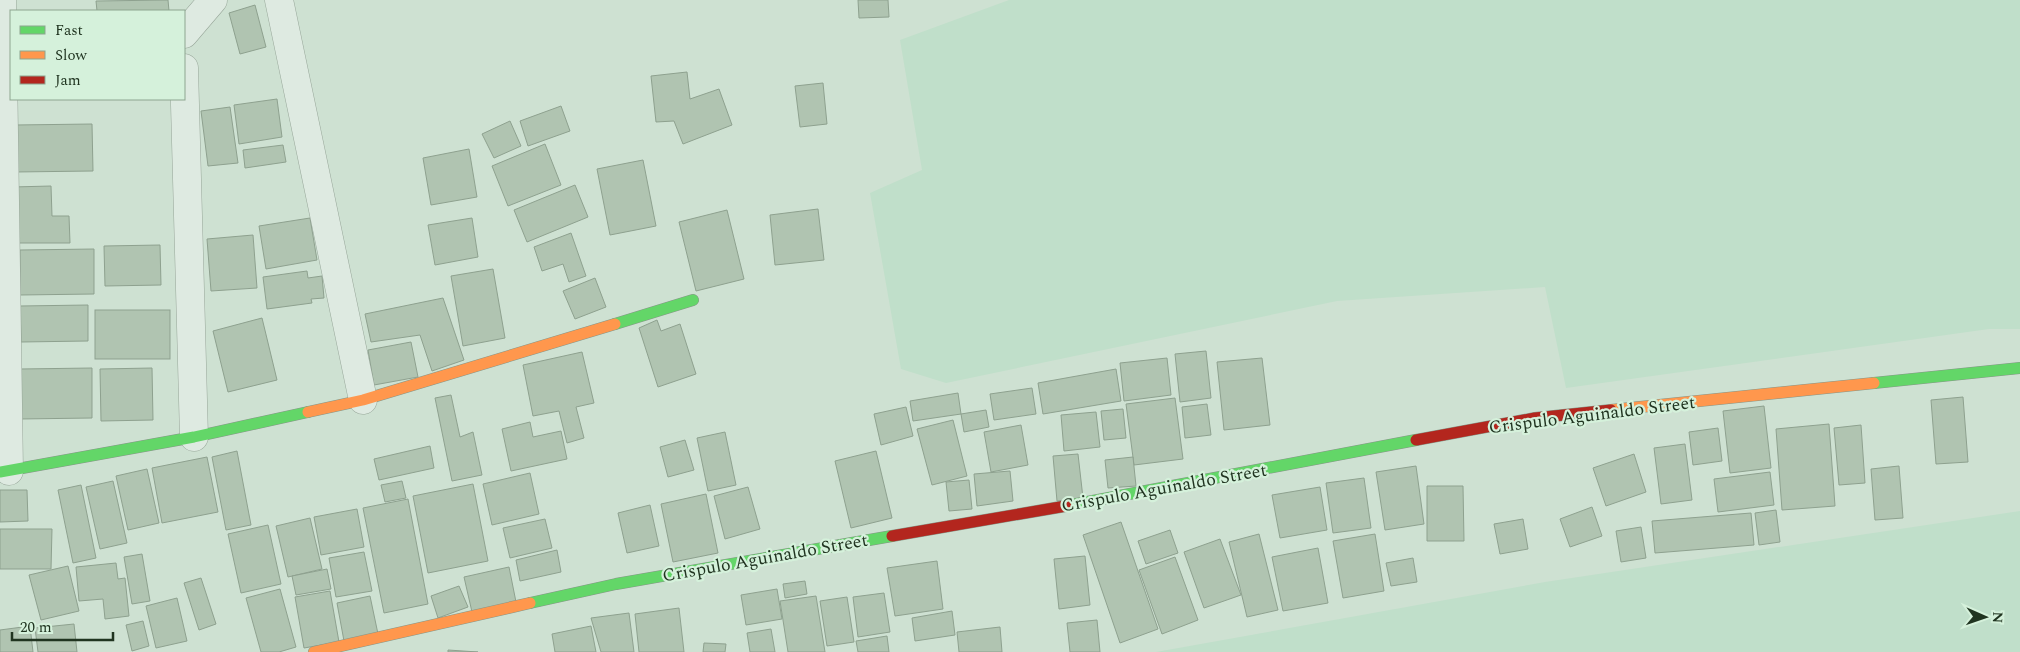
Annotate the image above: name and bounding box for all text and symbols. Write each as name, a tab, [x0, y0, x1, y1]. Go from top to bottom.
legend	[10, 10, 185, 100]
text: Fast	[55, 19, 83, 42]
text: Slow	[55, 44, 87, 67]
text: Jam	[55, 69, 81, 92]
street label: Crispulo Aguinaldo Street	[1487, 389, 1697, 441]
street label: Crispulo Aguinaldo Street	[1059, 457, 1269, 519]
street label: Crispulo Aguinaldo Street	[660, 527, 870, 589]
north arrow	[1960, 592, 2010, 642]
scale bar	[12, 610, 114, 642]
text: N	[1987, 611, 2008, 624]
text: 20 m	[20, 616, 52, 639]

